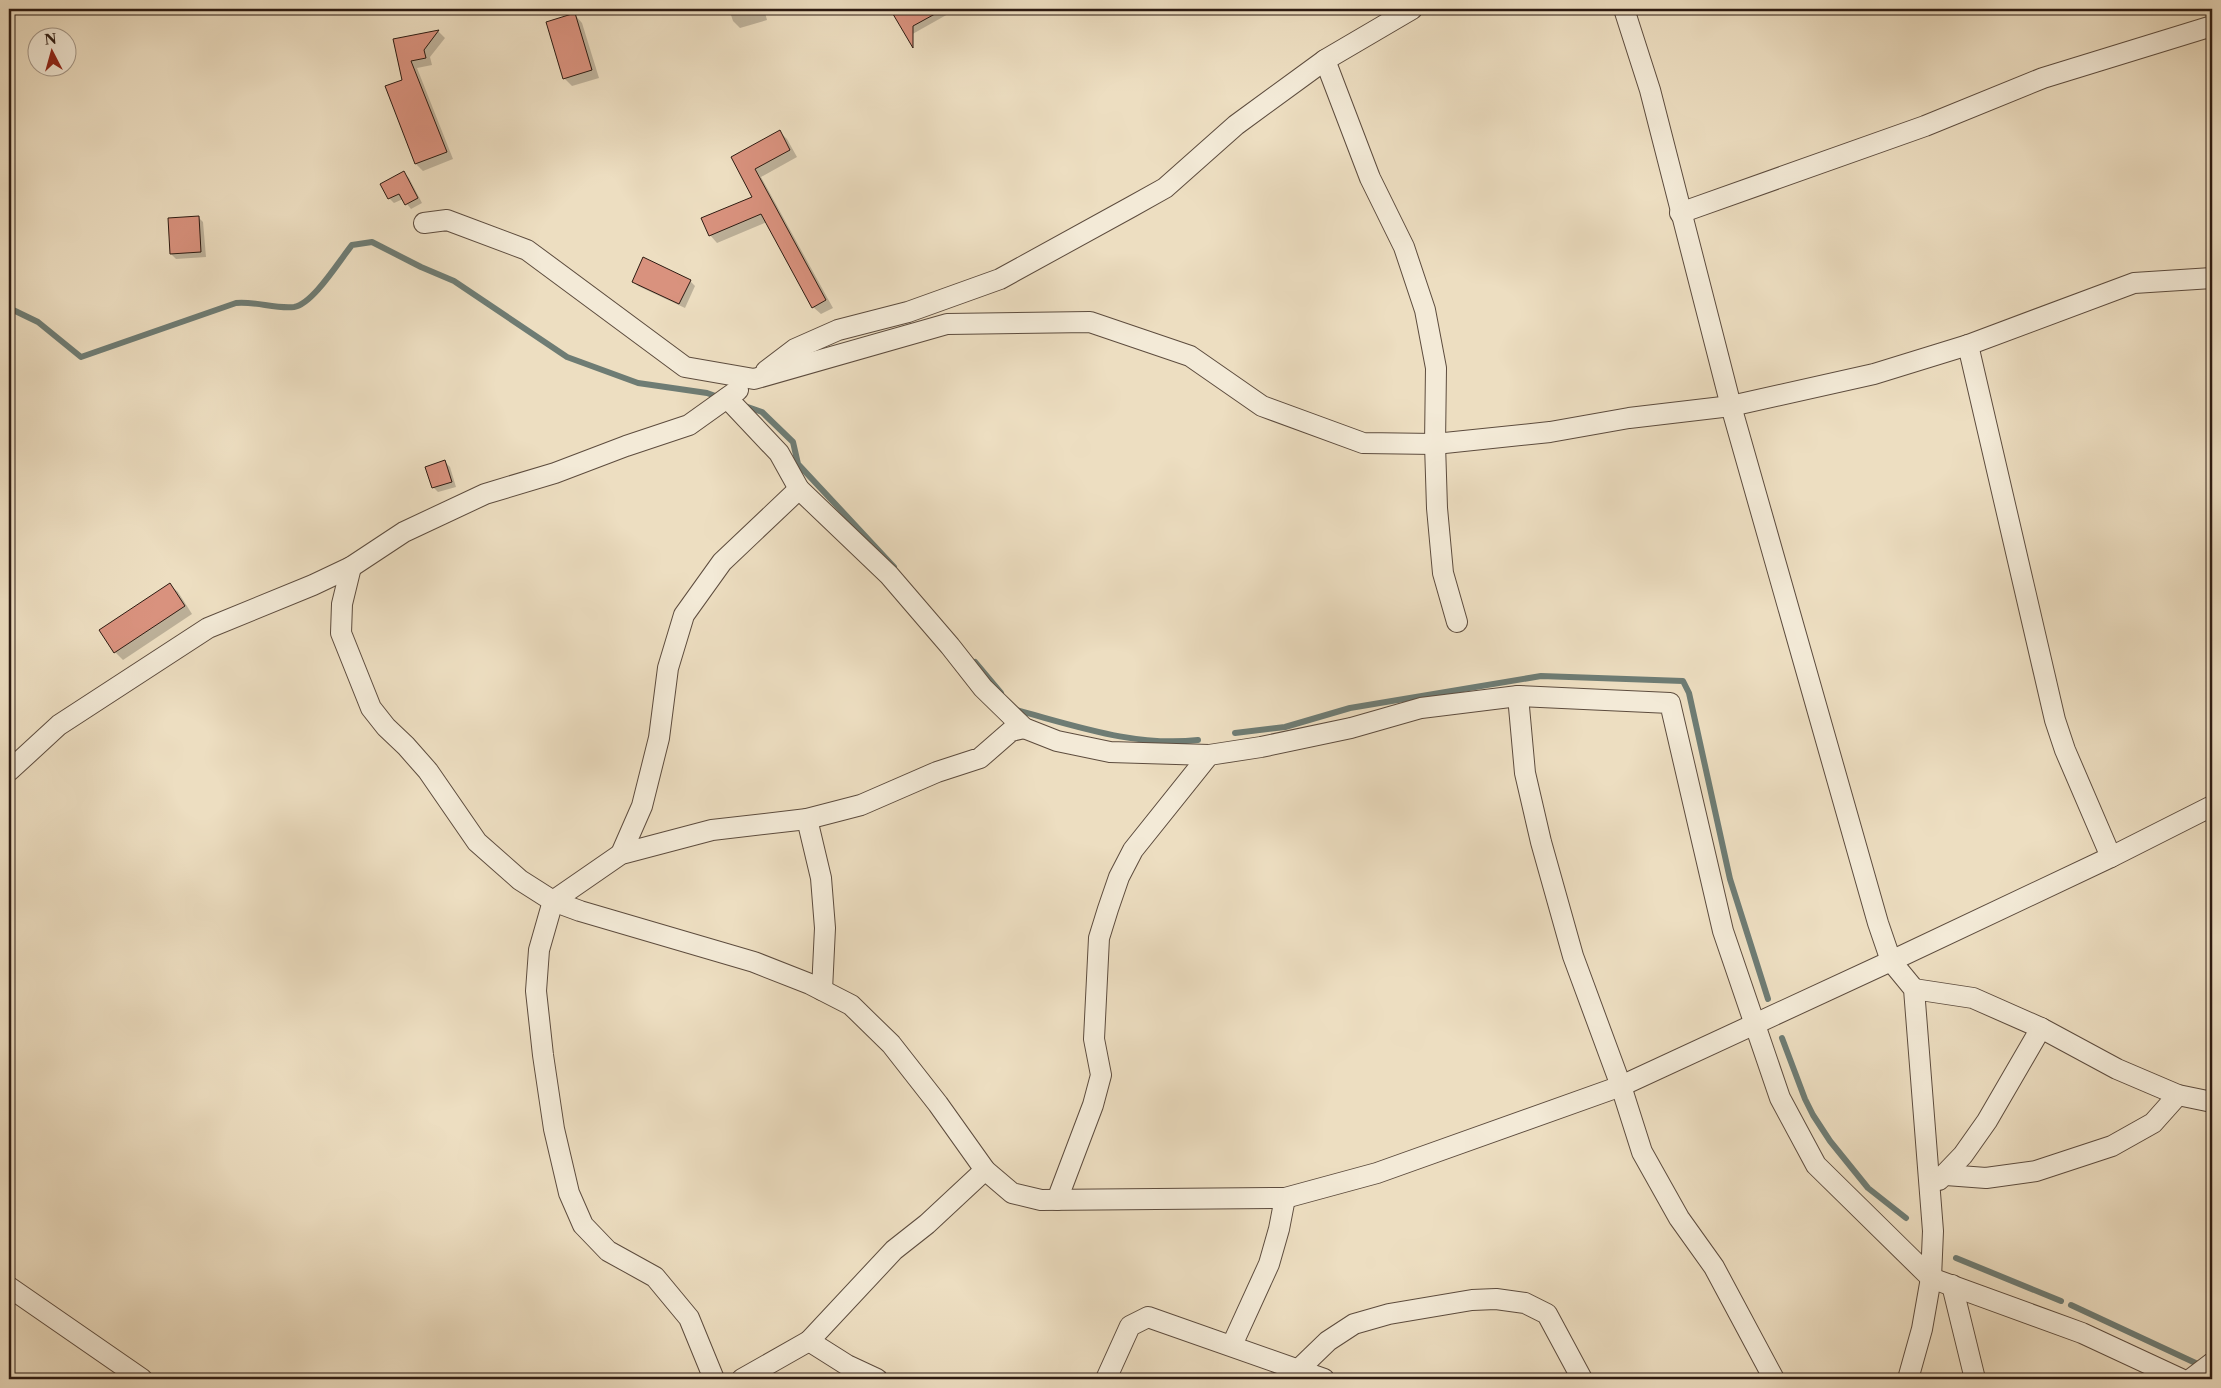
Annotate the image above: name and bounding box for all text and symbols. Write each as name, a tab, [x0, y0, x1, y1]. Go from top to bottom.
north arrow	[28, 28, 78, 78]
text: N	[44, 29, 58, 49]

